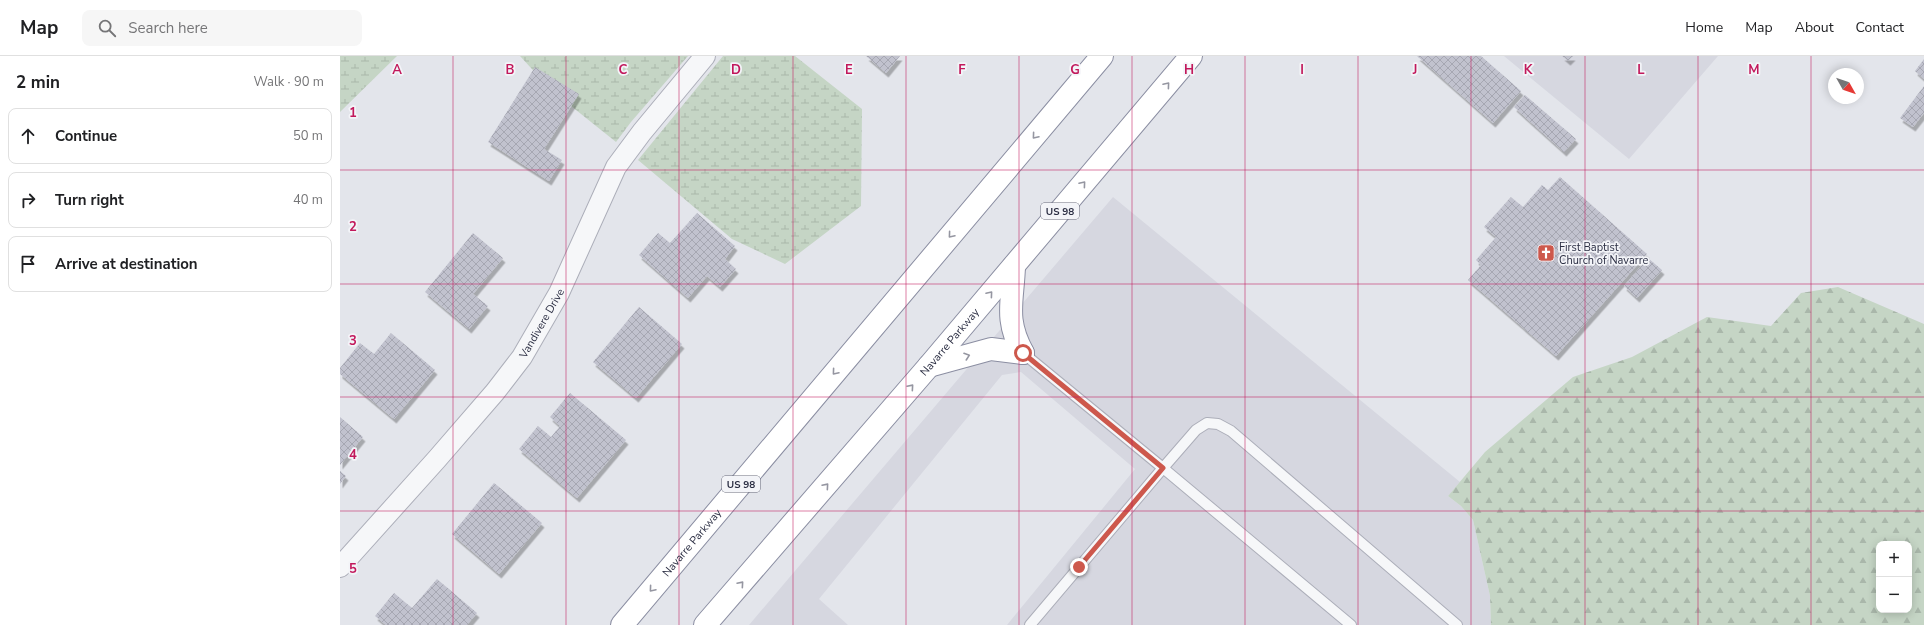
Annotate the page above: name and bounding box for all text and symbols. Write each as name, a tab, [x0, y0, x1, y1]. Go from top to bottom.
search box	[82, 10, 362, 46]
text: Map	[20, 15, 58, 41]
icon: search	[96, 17, 118, 39]
text: Search here	[128, 18, 208, 38]
text: Home	[1685, 18, 1723, 37]
text: Map	[1745, 18, 1773, 37]
text: About	[1795, 18, 1834, 37]
text: Contact	[1856, 18, 1904, 37]
text: A	[392, 61, 402, 79]
text: B	[506, 61, 515, 79]
text: C	[619, 61, 628, 79]
text: D	[731, 61, 741, 79]
text: E	[845, 61, 853, 79]
text: F	[958, 61, 966, 79]
text: G	[1070, 61, 1080, 79]
text: H	[1184, 61, 1194, 79]
text: I	[1300, 61, 1304, 79]
text: J	[1412, 61, 1417, 79]
text: K	[1524, 61, 1533, 79]
text: L	[1637, 61, 1645, 79]
text: M	[1748, 61, 1760, 79]
north arrow	[1828, 68, 1864, 104]
text: 2 min	[16, 71, 60, 94]
text: Walk · 90 m	[253, 73, 324, 91]
one-way arrow	[1163, 82, 1170, 89]
text: 1	[349, 104, 357, 122]
icon: ahead	[17, 125, 39, 147]
text: Continue	[55, 126, 117, 146]
text: 50 m	[293, 127, 323, 145]
one-way arrow	[1032, 131, 1039, 139]
one-way arrow	[1079, 181, 1086, 189]
icon: right	[17, 189, 39, 211]
text: Turn right	[55, 190, 124, 210]
text: 40 m	[293, 191, 323, 209]
road number: US 98	[1041, 203, 1079, 219]
text: 2	[349, 218, 357, 236]
one-way arrow	[948, 231, 955, 238]
place label: First Baptist Church of Navarre	[1559, 240, 1649, 268]
church icon: First Baptist Church of Navarre	[1536, 243, 1556, 263]
icon: arrive	[17, 253, 39, 275]
text: Arrive at destination	[55, 254, 198, 274]
street label: Vandivere Drive	[515, 286, 568, 362]
one-way arrow	[986, 291, 993, 299]
street label: Navarre Parkway	[917, 305, 983, 379]
text: 3	[349, 332, 357, 350]
route start	[1014, 344, 1032, 362]
one-way arrow	[963, 352, 970, 360]
one-way arrow	[833, 368, 840, 375]
one-way arrow	[906, 385, 913, 392]
text: 4	[349, 446, 357, 464]
road number: US 98	[722, 476, 760, 492]
one-way arrow	[821, 483, 828, 490]
street label: Navarre Parkway	[659, 505, 725, 580]
map controls	[1876, 541, 1912, 613]
button: +	[1876, 541, 1912, 577]
route end	[1070, 558, 1088, 576]
text: 5	[349, 560, 357, 578]
button: −	[1876, 577, 1912, 613]
one-way arrow	[736, 581, 743, 589]
one-way arrow	[650, 585, 657, 592]

